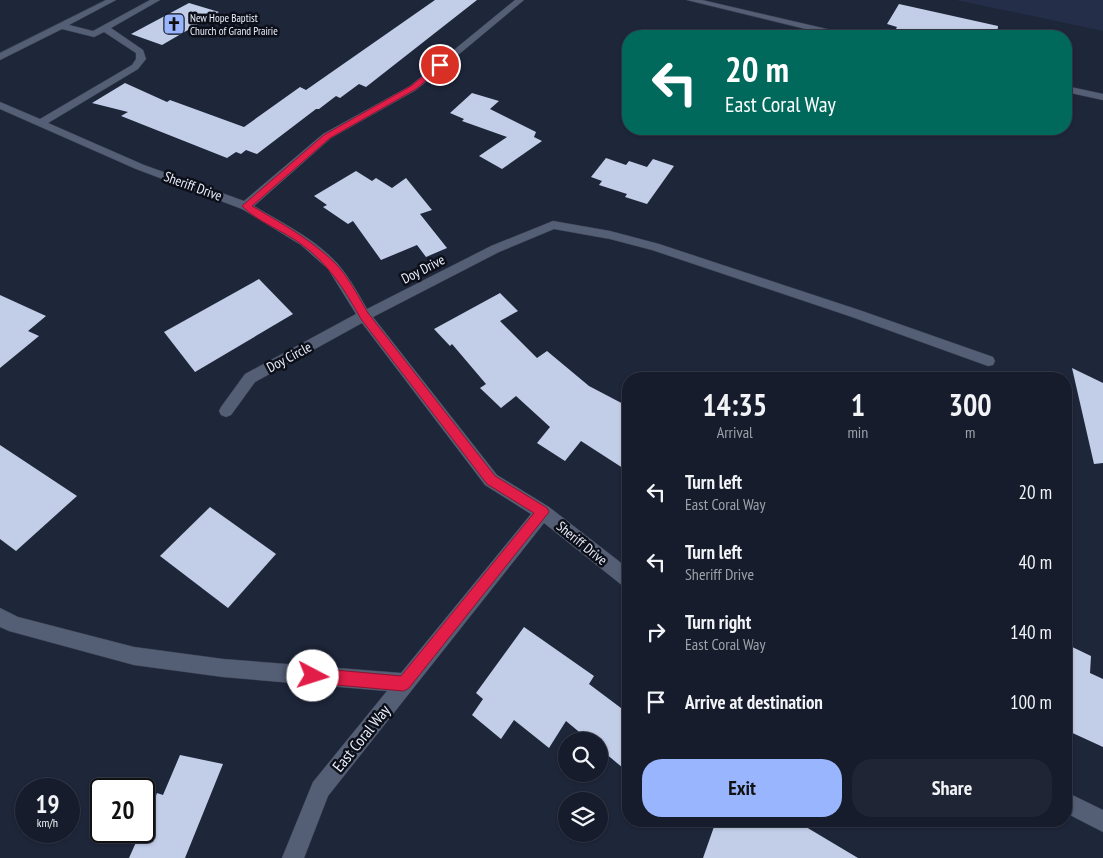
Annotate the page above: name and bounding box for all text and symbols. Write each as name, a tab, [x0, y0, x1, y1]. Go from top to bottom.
place label: New Hope Baptist Church of Grand Prairie	[190, 11, 278, 38]
church icon: New Hope Baptist Church of Grand Prairie	[162, 12, 186, 36]
pin	[419, 44, 461, 86]
text: 20 m	[725, 46, 789, 92]
icon: left	[642, 50, 707, 115]
icon: arrive	[426, 51, 454, 79]
text: East Coral Way	[725, 90, 836, 118]
street label: Sheriff Drive	[162, 167, 225, 205]
street label: Doy Drive	[398, 250, 448, 288]
street label: Doy Circle	[263, 338, 315, 376]
text: 14:35	[702, 385, 767, 424]
text: 1	[851, 385, 865, 424]
text: 300	[949, 385, 992, 424]
text: Arrival	[717, 422, 753, 442]
text: min	[847, 422, 868, 442]
text: m	[965, 422, 975, 442]
text: Turn left	[685, 470, 742, 494]
icon: left	[642, 478, 670, 506]
text: 20 m	[1019, 480, 1052, 504]
text: East Coral Way	[685, 494, 766, 514]
street label: Sheriff Drive	[553, 517, 611, 569]
text: Turn left	[685, 540, 742, 564]
icon: left	[642, 548, 670, 576]
text: 40 m	[1019, 550, 1052, 574]
text: Sheriff Drive	[685, 564, 754, 584]
text: Turn right	[685, 610, 751, 634]
icon: right	[642, 618, 670, 646]
text: 140 m	[1010, 620, 1052, 644]
text: East Coral Way	[685, 634, 766, 654]
position arrow	[286, 649, 338, 701]
icon: arrive	[642, 688, 670, 716]
text: Arrive at destination	[685, 690, 823, 714]
text: 100 m	[1010, 690, 1052, 714]
street label: East Coral Way	[328, 700, 394, 776]
map controls	[558, 732, 608, 842]
button: search	[558, 732, 608, 782]
button: Exit	[642, 759, 842, 817]
button: Share	[852, 759, 1052, 817]
speed limit sign: 20	[90, 778, 155, 843]
text: 19	[36, 788, 59, 820]
button: layers	[558, 792, 608, 842]
text: km/h	[37, 815, 58, 830]

